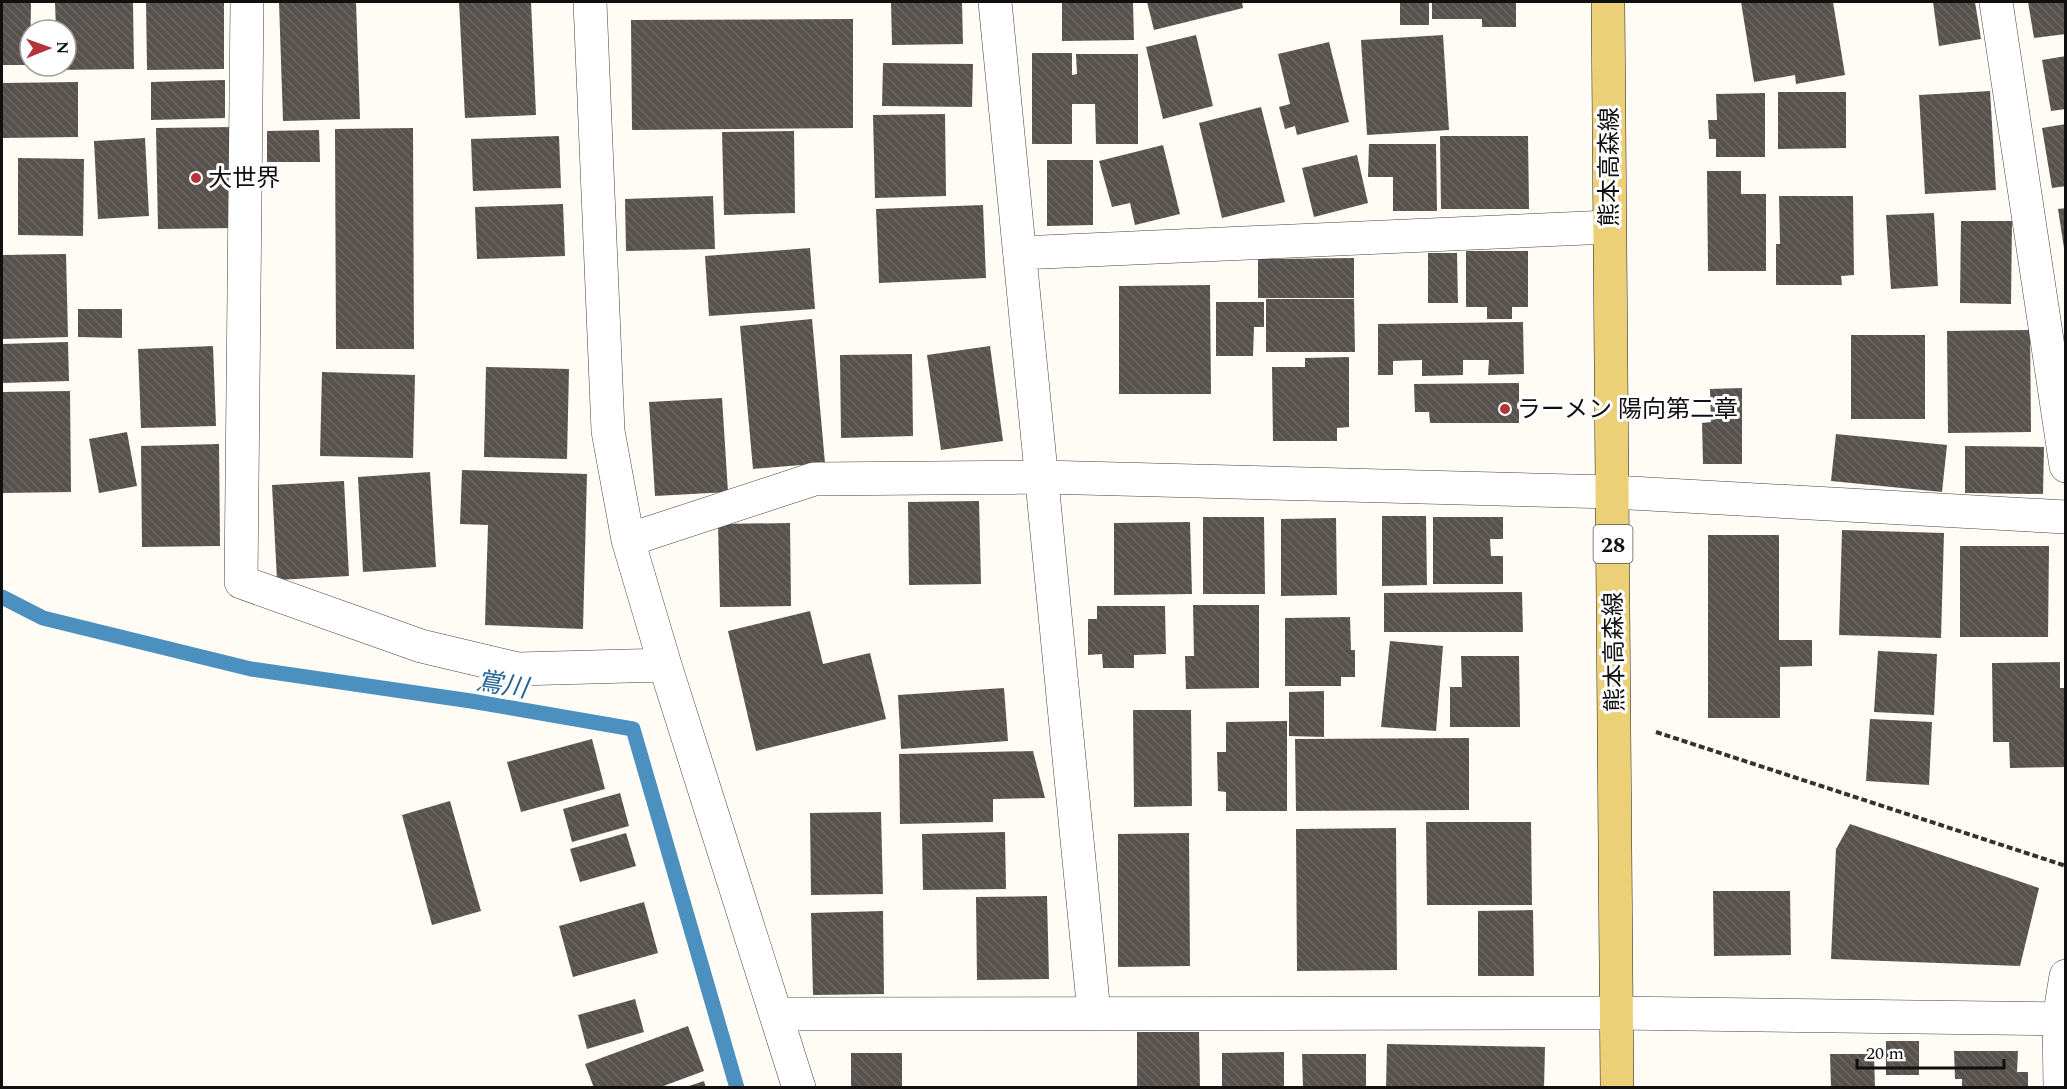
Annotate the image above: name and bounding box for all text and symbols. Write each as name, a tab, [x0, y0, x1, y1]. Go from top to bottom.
north arrow	[18, 18, 78, 78]
text: N	[50, 41, 74, 54]
street label: 熊本高森線	[1592, 107, 1628, 227]
place label: 大世界	[208, 161, 280, 197]
marker: 大世界	[189, 171, 203, 185]
place label: ラーメン 陽向第二章	[1517, 392, 1738, 428]
marker: ラーメン 陽向第二章	[1498, 402, 1512, 416]
road number: 28	[1594, 525, 1632, 563]
street label: 熊本高森線	[1596, 592, 1634, 712]
water label: 鴬川	[473, 661, 534, 709]
scale bar	[1857, 1032, 2004, 1070]
text: 20 m	[1866, 1040, 1904, 1067]

